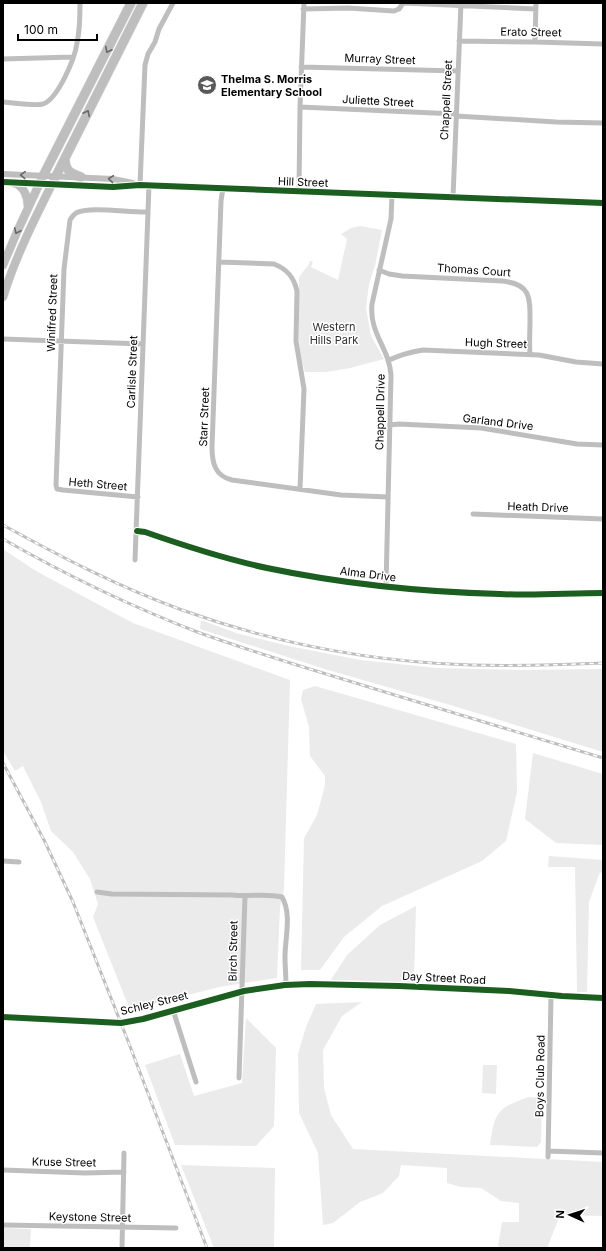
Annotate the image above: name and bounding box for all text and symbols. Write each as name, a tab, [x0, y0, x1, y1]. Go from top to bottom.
scale bar	[18, 16, 97, 42]
text: 100 m	[24, 22, 58, 37]
street label: Erato Street	[500, 24, 562, 40]
one-way arrow	[105, 46, 113, 54]
street label: Murray Street	[344, 51, 416, 67]
street label: Chappell Street	[437, 59, 455, 140]
place label: Thelma S. Morris Elementary School	[221, 72, 322, 99]
school or university icon: Thelma S. Morris Elementary School	[196, 74, 218, 96]
street label: Juliette Street	[342, 92, 415, 110]
one-way arrow	[82, 110, 90, 117]
one-way arrow	[20, 170, 26, 179]
street label: Hill Street	[278, 174, 329, 190]
one-way arrow	[108, 175, 114, 184]
one-way arrow	[14, 227, 22, 235]
street label: Thomas Court	[437, 260, 512, 280]
street label: Winifred Street	[44, 273, 60, 352]
park label: Western Hills Park	[310, 320, 358, 347]
street label: Carlisle Street	[124, 335, 140, 409]
street label: Hugh Street	[465, 335, 528, 351]
street label: Chappell Drive	[372, 374, 388, 450]
street label: Starr Street	[196, 387, 212, 447]
street label: Garland Drive	[462, 411, 534, 433]
street label: Heth Street	[68, 474, 128, 494]
street label: Heath Drive	[507, 499, 569, 515]
street label: Alma Drive	[339, 564, 397, 584]
street label: Birch Street	[225, 920, 241, 981]
street label: Day Street Road	[402, 969, 486, 987]
street label: Schley Street	[119, 988, 190, 1018]
street label: Boys Club Road	[532, 1035, 548, 1117]
street label: Kruse Street	[32, 1154, 97, 1170]
north arrow	[550, 1195, 590, 1235]
street label: Keystone Street	[49, 1209, 132, 1225]
text: N	[553, 1210, 567, 1219]

